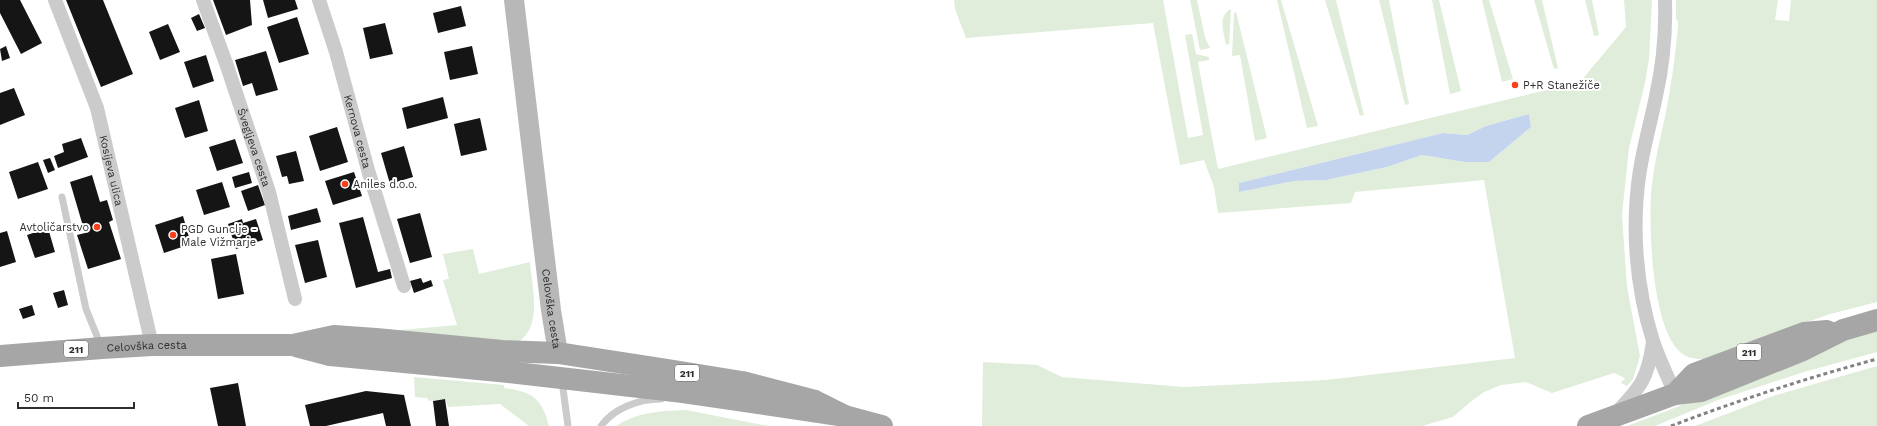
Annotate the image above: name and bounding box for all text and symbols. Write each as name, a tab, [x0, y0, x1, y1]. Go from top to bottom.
place label: P+R Stanežiče	[1523, 79, 1600, 92]
marker: P+R Stanežiče	[1510, 80, 1520, 90]
street label: Kernova cesta	[341, 93, 373, 170]
street label: Švegljeva cesta	[235, 106, 273, 188]
street label: Kosijeva ulica	[97, 134, 125, 207]
place label: Aniles d.o.o.	[353, 178, 417, 191]
marker: Aniles d.o.o.	[340, 179, 350, 189]
place label: Avtoličarstvo	[20, 221, 89, 234]
marker: Avtoličarstvo	[92, 222, 102, 232]
place label: PGD Gunclje - Male Vižmarje	[181, 223, 257, 249]
marker: PGD Gunclje - Male Vižmarje	[168, 230, 178, 240]
street label: Celovška cesta	[539, 268, 563, 350]
street label: Celovška cesta	[106, 339, 187, 355]
road number: 211	[64, 341, 88, 357]
road number: 211	[1737, 344, 1761, 360]
road number: 211	[675, 365, 699, 381]
scale bar	[18, 384, 134, 410]
text: 50 m	[24, 391, 54, 405]

